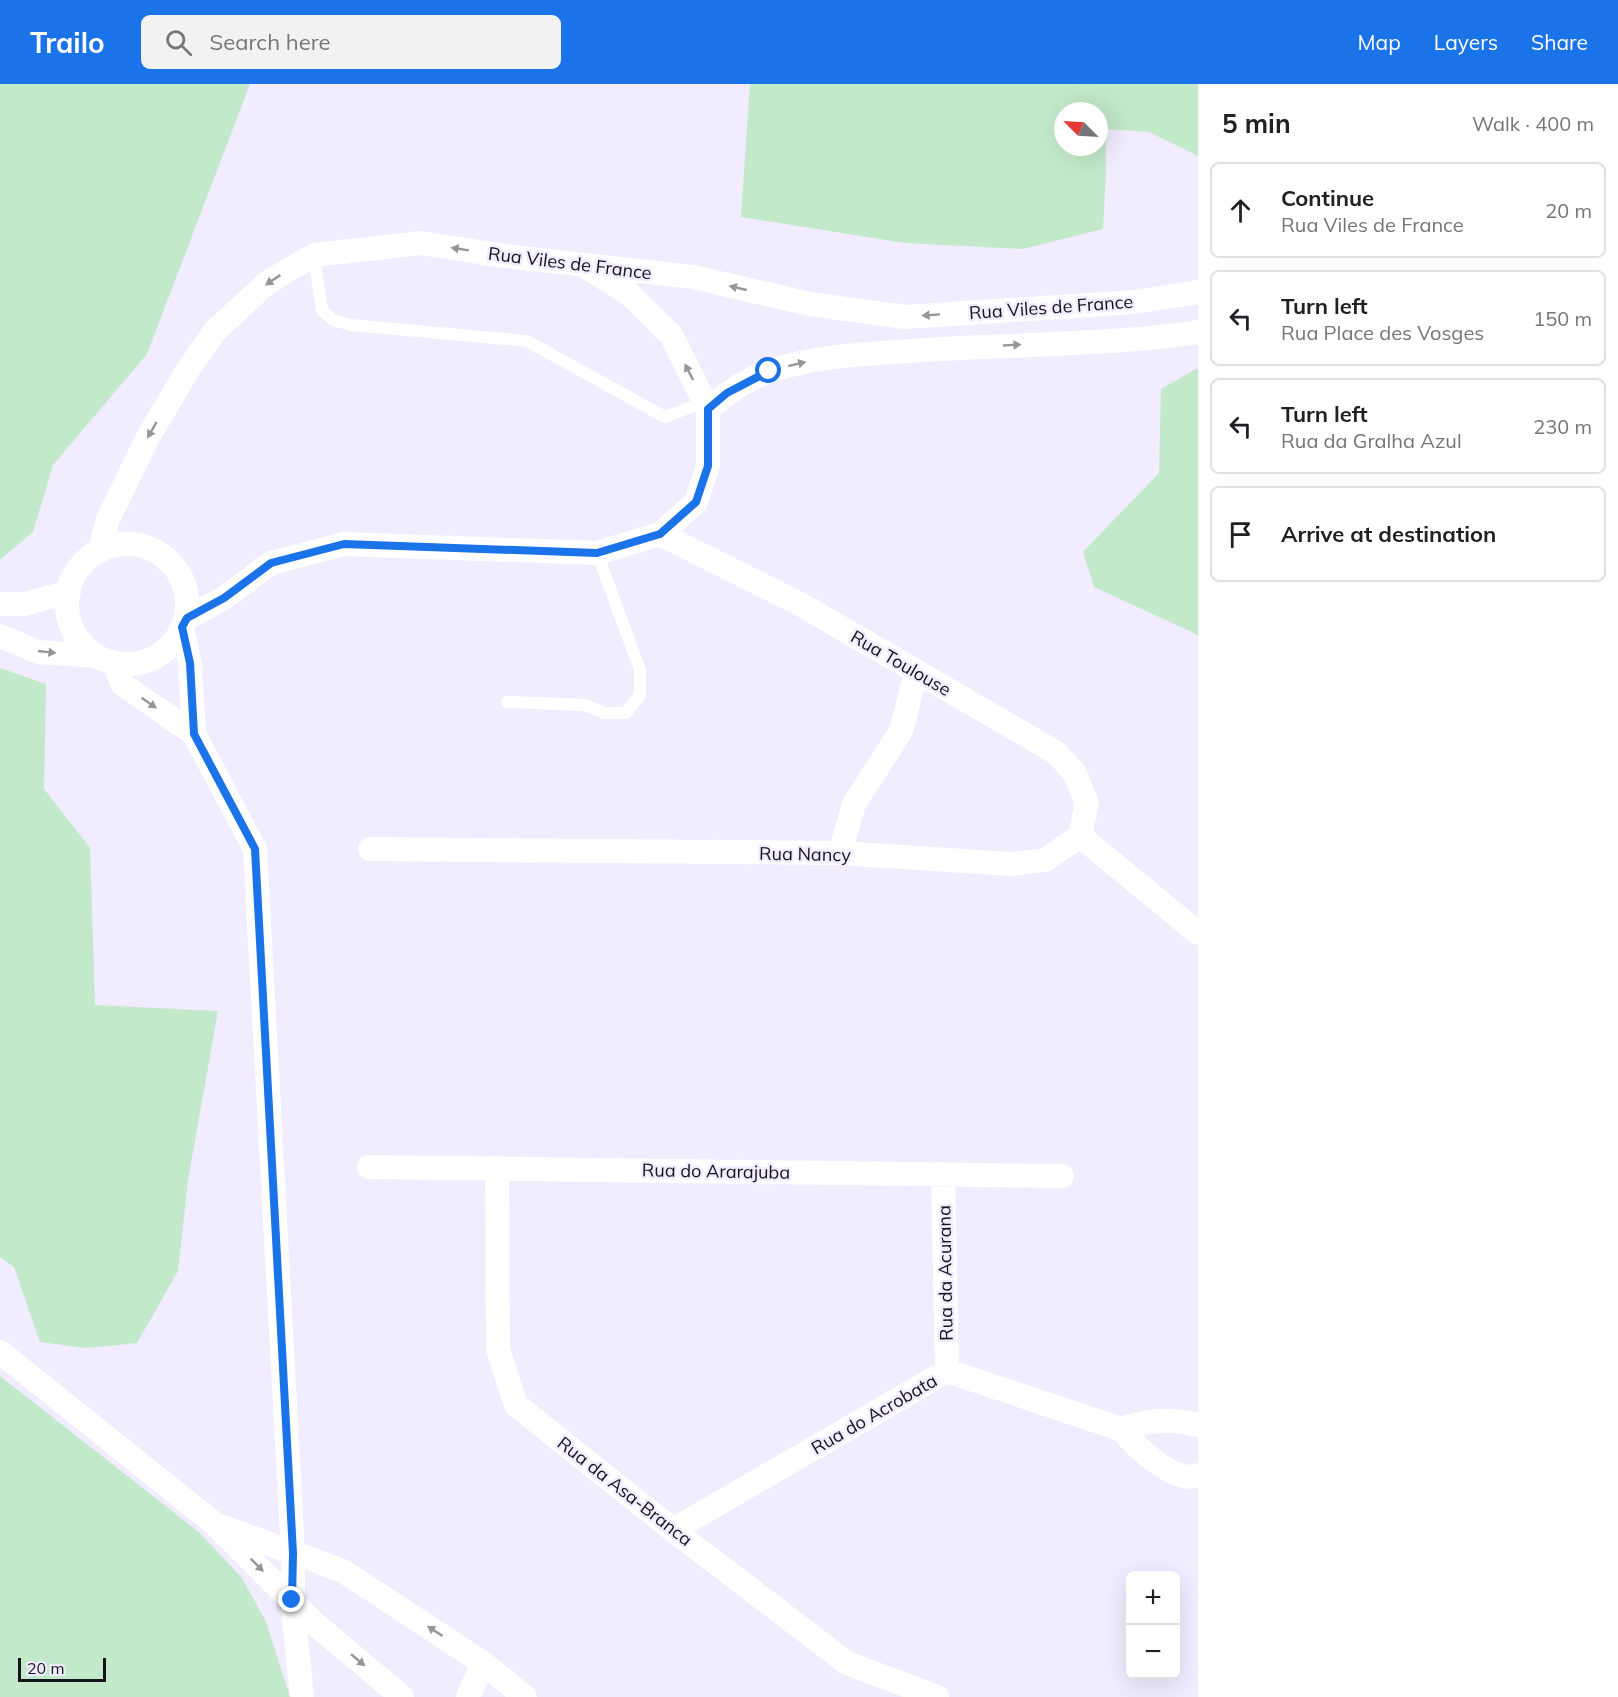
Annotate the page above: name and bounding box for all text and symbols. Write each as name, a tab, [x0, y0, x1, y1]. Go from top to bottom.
search box	[141, 15, 561, 69]
text: Trailo	[30, 25, 105, 60]
icon: search	[162, 26, 195, 59]
text: Search here	[210, 28, 331, 56]
text: Map	[1358, 29, 1401, 55]
text: Layers	[1434, 29, 1498, 55]
text: Share	[1531, 29, 1588, 55]
north arrow	[1054, 102, 1108, 156]
text: 5 min	[1222, 107, 1291, 140]
text: Walk · 400 m	[1472, 111, 1594, 136]
text: Continue	[1281, 184, 1374, 212]
icon: ahead	[1224, 194, 1257, 227]
text: 20 m	[1545, 198, 1592, 223]
text: Rua Viles de France	[1281, 212, 1464, 237]
street label: Rua Viles de France	[487, 242, 653, 284]
one-way arrow	[450, 244, 469, 253]
one-way arrow	[265, 274, 281, 285]
one-way arrow	[729, 282, 748, 292]
street label: Rua Viles de France	[968, 290, 1134, 324]
text: Turn left	[1281, 292, 1368, 320]
icon: left	[1224, 302, 1257, 335]
text: 150 m	[1533, 306, 1592, 331]
one-way arrow	[921, 310, 940, 320]
text: Rua Place des Vosges	[1281, 320, 1484, 345]
one-way arrow	[1002, 341, 1021, 350]
route start	[755, 357, 781, 383]
one-way arrow	[788, 359, 806, 369]
one-way arrow	[685, 363, 695, 381]
text: Turn left	[1281, 400, 1368, 428]
icon: left	[1224, 410, 1257, 443]
text: 230 m	[1533, 414, 1592, 439]
one-way arrow	[147, 422, 158, 438]
text: Rua da Gralha Azul	[1281, 428, 1462, 453]
icon: arrive	[1224, 518, 1257, 551]
text: Arrive at destination	[1281, 520, 1496, 548]
street label: Rua Toulouse	[847, 625, 955, 701]
one-way arrow	[37, 647, 56, 657]
one-way arrow	[141, 697, 157, 709]
street label: Rua Nancy	[759, 842, 851, 866]
street label: Rua do Ararajuba	[642, 1158, 790, 1184]
street label: Rua da Acurana	[932, 1205, 958, 1341]
street label: Rua do Acrobata	[807, 1369, 941, 1459]
street label: Rua da Asa-Branca	[553, 1431, 697, 1551]
one-way arrow	[249, 1557, 263, 1571]
map controls	[1126, 1571, 1180, 1679]
button: +	[1126, 1571, 1180, 1625]
route end	[278, 1586, 304, 1612]
button: −	[1126, 1625, 1180, 1679]
one-way arrow	[426, 1626, 443, 1637]
one-way arrow	[350, 1654, 366, 1667]
scale bar	[18, 1655, 106, 1682]
text: 20 m	[27, 1658, 64, 1678]

